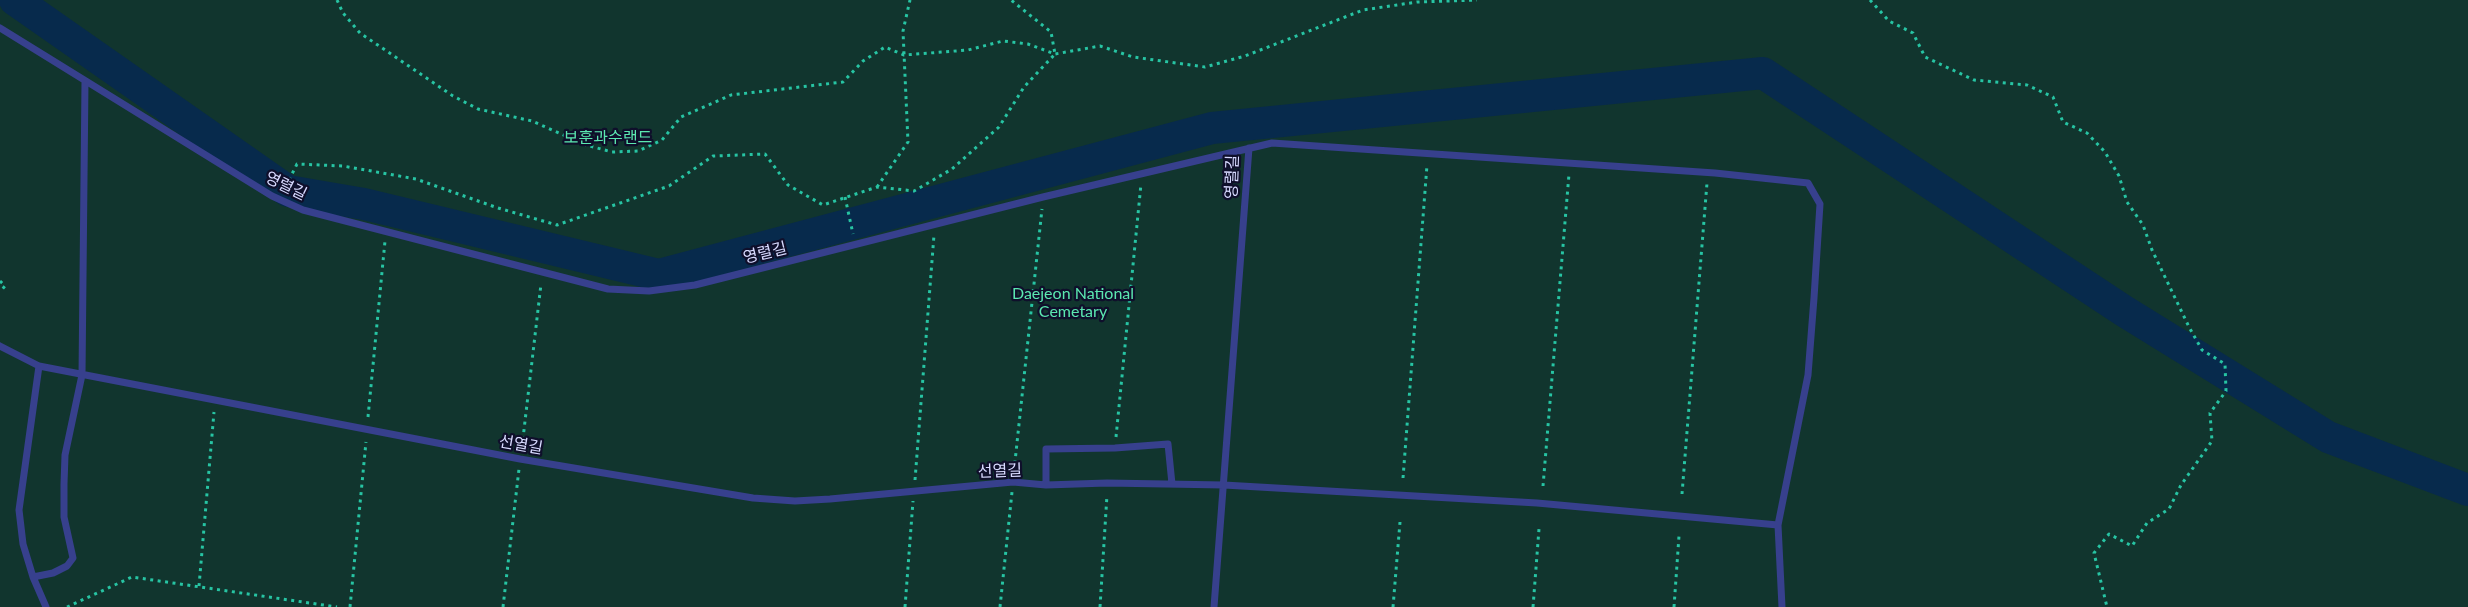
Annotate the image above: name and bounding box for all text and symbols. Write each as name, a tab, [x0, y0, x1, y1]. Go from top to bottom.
park label: 보훈과수랜드	[564, 128, 652, 148]
street label: 영렬길	[1222, 155, 1242, 199]
street label: 영렬길	[262, 168, 310, 204]
street label: 영렬길	[741, 238, 789, 268]
park label: Daejeon National Cemetary	[1012, 284, 1134, 322]
street label: 선열길	[498, 432, 544, 458]
street label: 선열길	[978, 461, 1022, 481]

